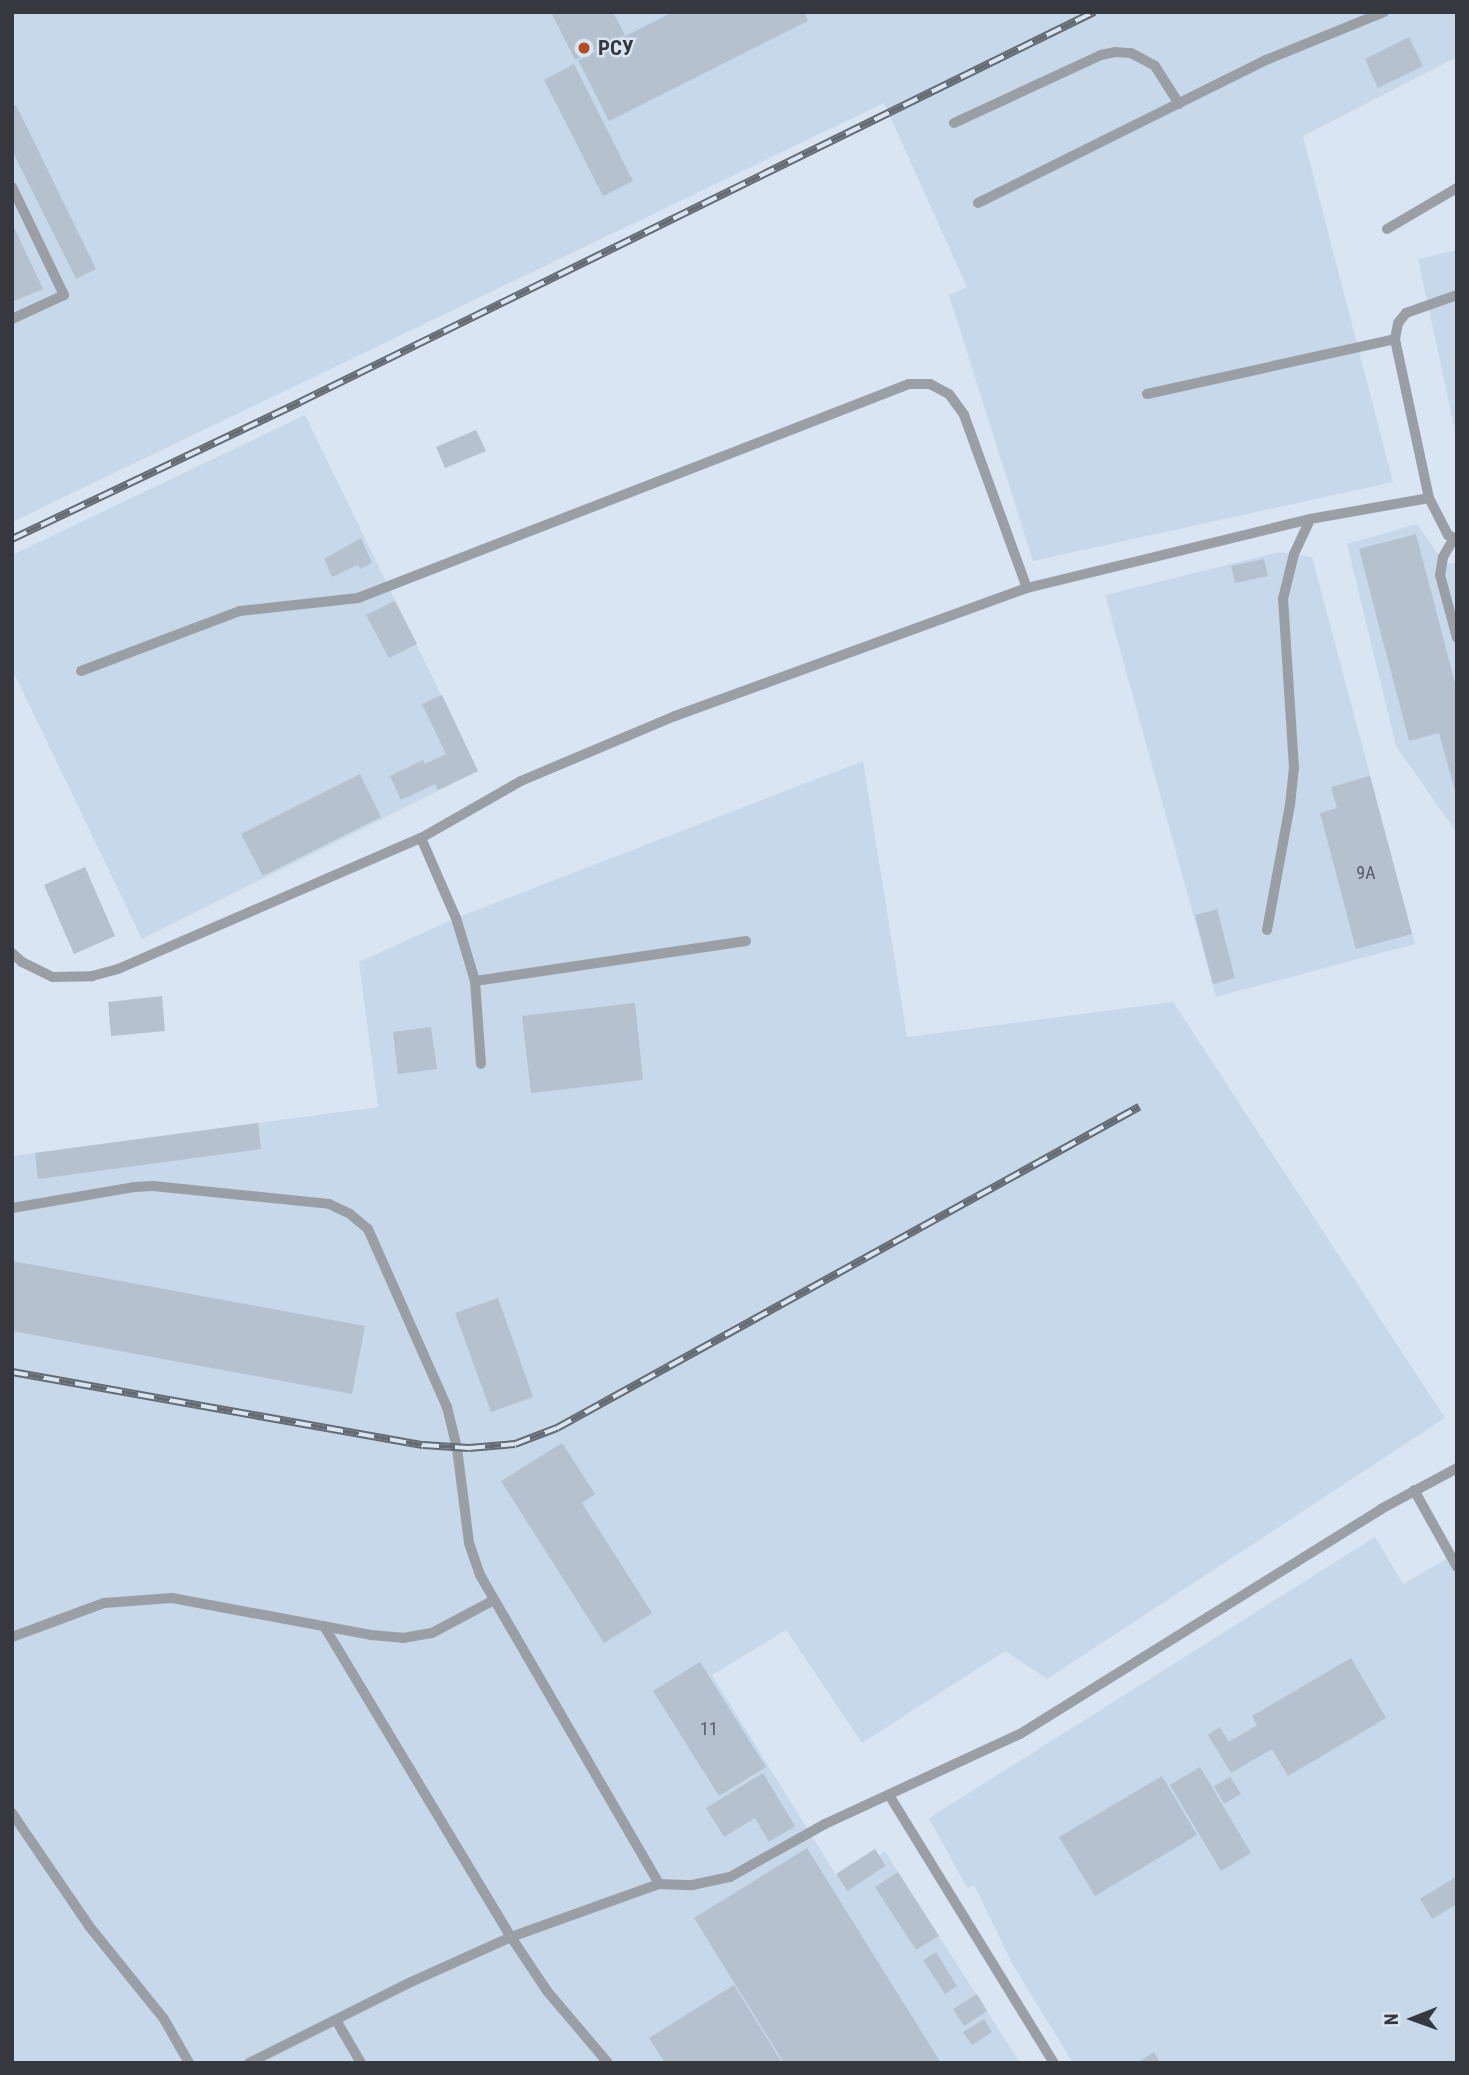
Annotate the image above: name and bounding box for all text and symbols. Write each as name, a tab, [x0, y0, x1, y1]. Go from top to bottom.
place label: РСУ	[598, 35, 633, 61]
marker: РСУ	[576, 40, 592, 56]
house number: 9А	[1356, 862, 1376, 884]
house number: 11	[700, 1718, 718, 1740]
north arrow	[1378, 1984, 1448, 2054]
text: N	[1380, 2013, 1403, 2025]

